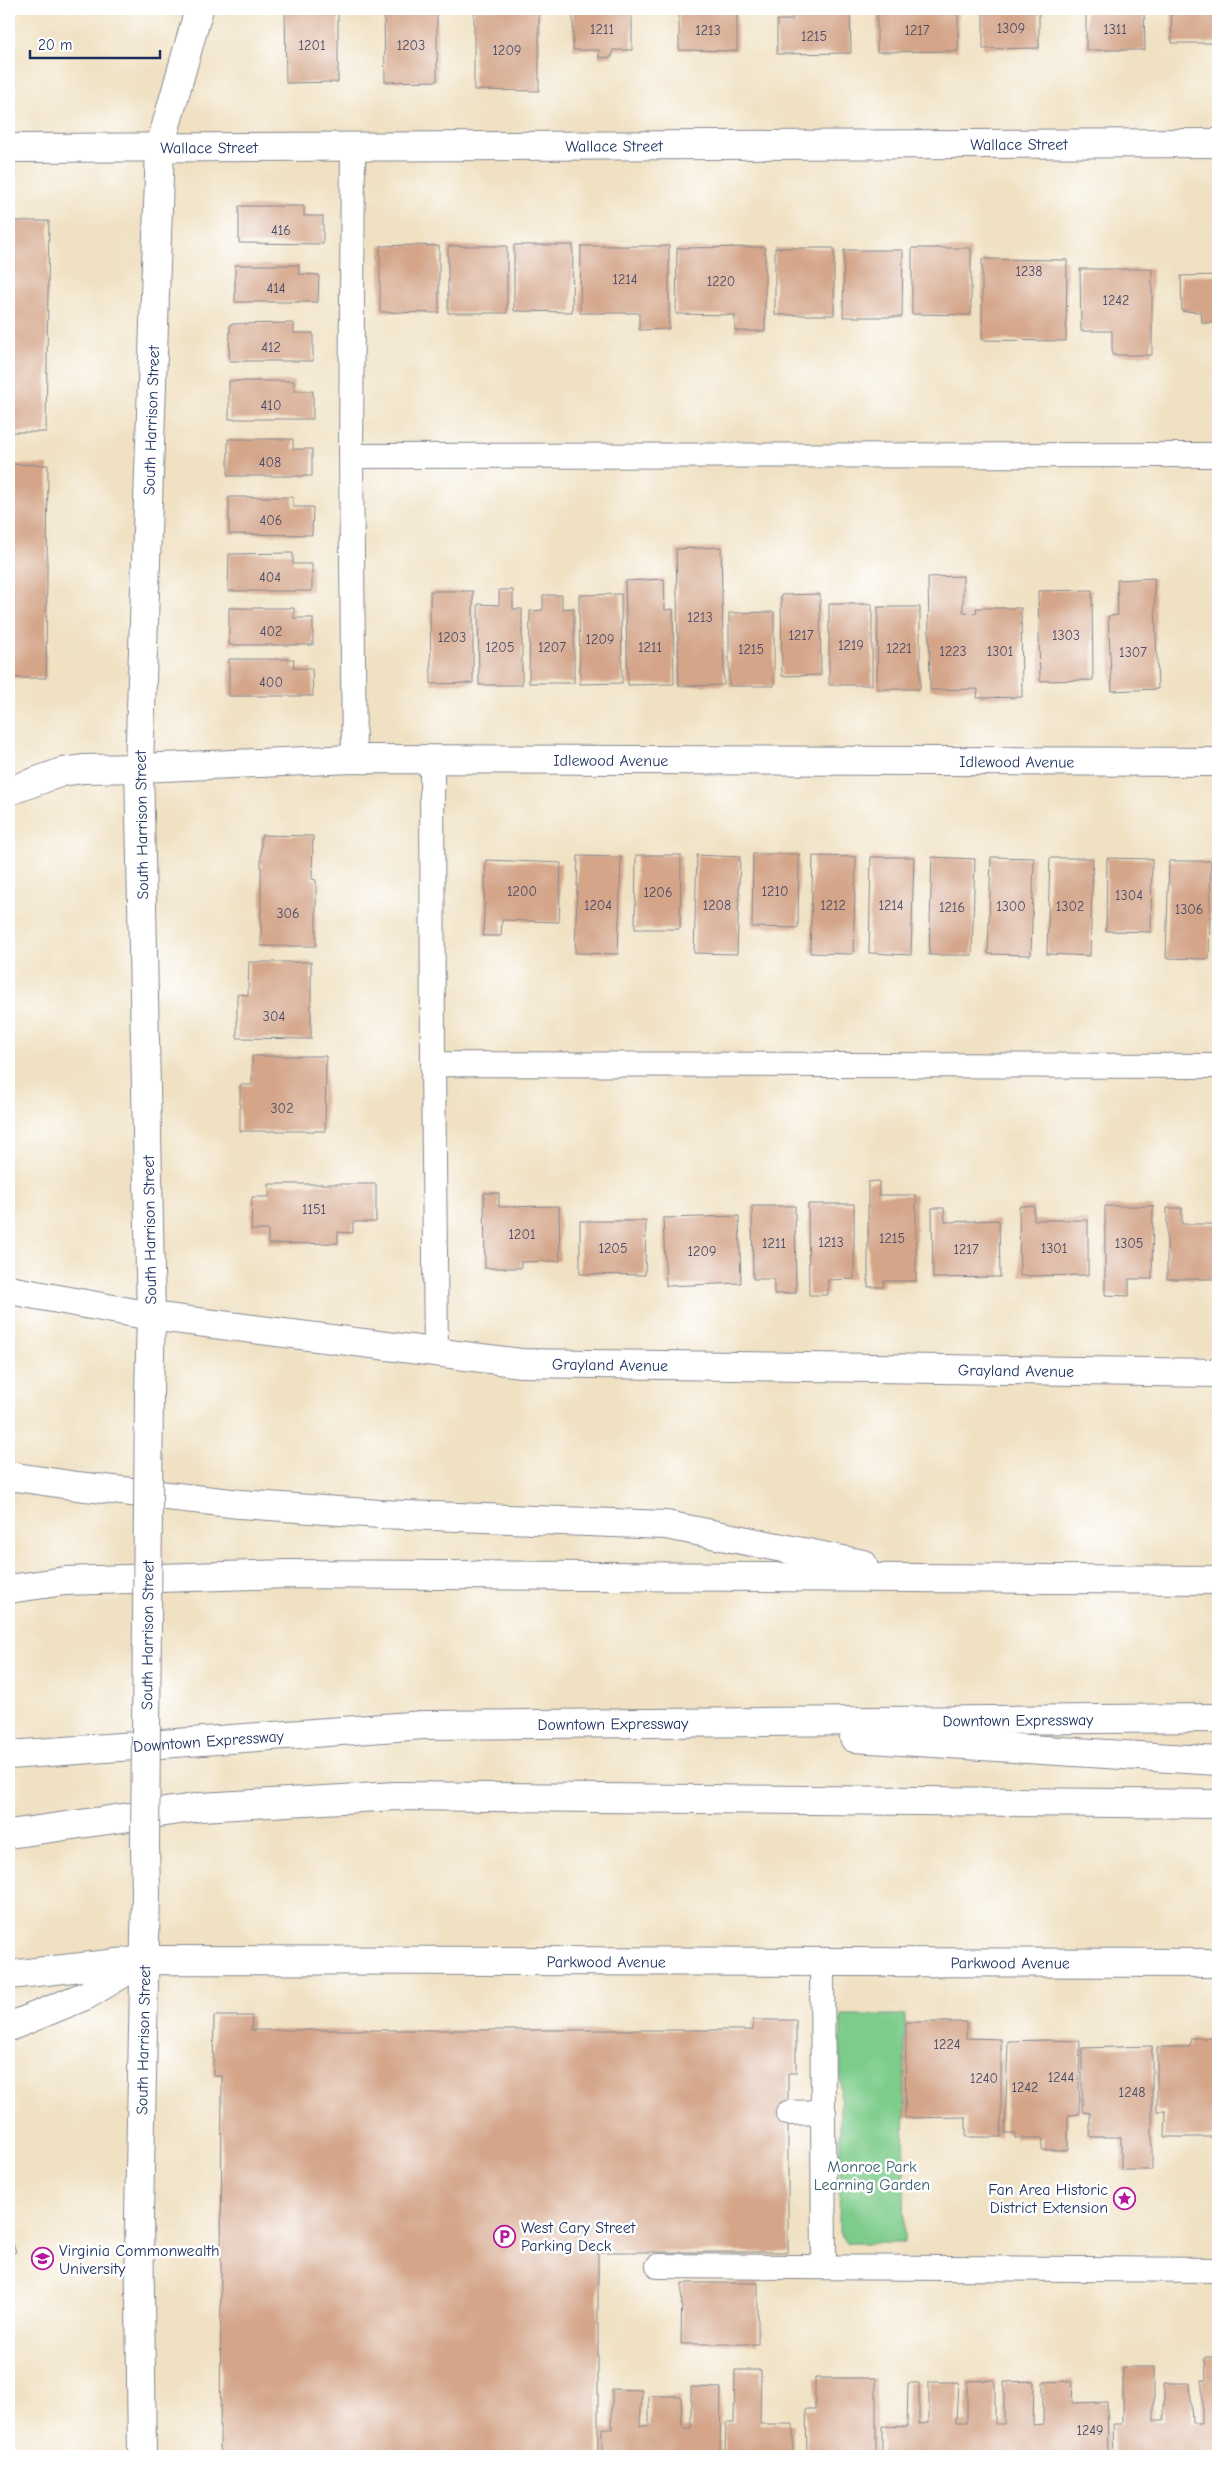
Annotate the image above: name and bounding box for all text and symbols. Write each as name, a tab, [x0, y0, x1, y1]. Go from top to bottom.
house number: 1309	[997, 20, 1025, 37]
house number: 1211	[590, 21, 614, 38]
house number: 1311	[1103, 21, 1127, 38]
house number: 1213	[695, 22, 721, 39]
house number: 1217	[904, 22, 930, 39]
scale bar	[30, 28, 160, 60]
house number: 1215	[801, 28, 827, 45]
text: 20 m	[38, 36, 72, 54]
house number: 1201	[299, 37, 325, 54]
house number: 1203	[397, 37, 425, 54]
house number: 1209	[493, 42, 521, 59]
street label: Wallace Street	[970, 136, 1068, 154]
street label: Wallace Street	[565, 137, 663, 156]
street label: Wallace Street	[160, 139, 258, 157]
house number: 416	[271, 222, 291, 239]
house number: 1238	[1015, 263, 1043, 280]
house number: 1214	[612, 271, 638, 288]
house number: 1220	[707, 273, 735, 290]
house number: 414	[266, 280, 286, 297]
house number: 1242	[1103, 292, 1129, 309]
house number: 412	[261, 339, 281, 356]
street label: South Harrison Street	[140, 345, 163, 495]
house number: 410	[261, 397, 281, 414]
house number: 408	[259, 454, 281, 471]
house number: 406	[260, 512, 282, 529]
house number: 404	[259, 569, 281, 586]
house number: 1213	[687, 609, 713, 626]
house number: 402	[260, 623, 282, 640]
house number: 1217	[788, 627, 814, 644]
house number: 1303	[1052, 627, 1080, 644]
house number: 1203	[438, 629, 466, 646]
house number: 1209	[586, 631, 614, 648]
house number: 1219	[838, 637, 864, 654]
house number: 1205	[486, 639, 514, 656]
house number: 1207	[538, 639, 566, 656]
house number: 1211	[638, 639, 662, 656]
house number: 1221	[886, 640, 912, 657]
house number: 1215	[738, 641, 764, 658]
house number: 1223	[939, 643, 967, 660]
house number: 1301	[987, 643, 1013, 660]
house number: 1307	[1119, 644, 1147, 661]
house number: 400	[259, 674, 283, 691]
street label: South Harrison Street	[132, 750, 152, 900]
street label: Idlewood Avenue	[553, 752, 668, 770]
street label: Idlewood Avenue	[959, 753, 1074, 772]
house number: 1200	[507, 883, 537, 900]
house number: 1210	[762, 883, 788, 900]
house number: 1206	[644, 884, 672, 901]
house number: 1304	[1115, 887, 1143, 904]
house number: 1204	[584, 897, 612, 914]
house number: 1208	[703, 897, 731, 914]
house number: 1212	[820, 897, 846, 914]
house number: 1214	[878, 897, 904, 914]
house number: 1300	[996, 898, 1026, 915]
house number: 1302	[1056, 898, 1084, 915]
house number: 1216	[939, 899, 965, 916]
house number: 1306	[1175, 901, 1203, 918]
house number: 306	[276, 905, 300, 922]
house number: 304	[263, 1008, 285, 1025]
house number: 302	[271, 1100, 293, 1117]
street label: South Harrison Street	[140, 1155, 160, 1305]
house number: 1151	[302, 1201, 326, 1218]
house number: 1201	[509, 1226, 535, 1243]
house number: 1215	[879, 1230, 905, 1247]
house number: 1213	[818, 1234, 844, 1251]
house number: 1211	[762, 1235, 786, 1252]
house number: 1305	[1115, 1235, 1143, 1252]
house number: 1205	[599, 1240, 627, 1257]
house number: 1301	[1041, 1240, 1067, 1257]
house number: 1217	[953, 1241, 979, 1258]
house number: 1209	[688, 1243, 716, 1260]
street label: Grayland Avenue	[552, 1355, 668, 1375]
street label: Grayland Avenue	[958, 1361, 1074, 1381]
street label: South Harrison Street	[138, 1560, 158, 1710]
street label: Downtown Expressway	[942, 1711, 1094, 1730]
street label: Downtown Expressway	[537, 1715, 689, 1734]
street label: Downtown Expressway	[133, 1727, 285, 1756]
street label: Parkwood Avenue	[546, 1953, 666, 1971]
street label: Parkwood Avenue	[950, 1954, 1070, 1973]
street label: South Harrison Street	[133, 1965, 154, 2115]
house number: 1224	[934, 2036, 961, 2053]
house number: 1244	[1048, 2069, 1074, 2086]
house number: 1240	[970, 2070, 998, 2087]
house number: 1242	[1012, 2079, 1038, 2096]
house number: 1248	[1119, 2084, 1145, 2101]
park label: Monroe Park Learning Garden	[814, 2158, 930, 2194]
place label: Fan Area Historic District Extension	[988, 2181, 1108, 2217]
place icon: Fan Area Historic District Extension	[1112, 2186, 1136, 2210]
place label: West Cary Street Parking Deck	[521, 2219, 636, 2255]
parking icon: West Cary Street Parking Deck	[493, 2224, 517, 2248]
place label: Virginia Commonwealth University	[59, 2242, 220, 2278]
school or university icon: Virginia Commonwealth University	[31, 2247, 55, 2271]
house number: 1249	[1076, 2422, 1104, 2439]

